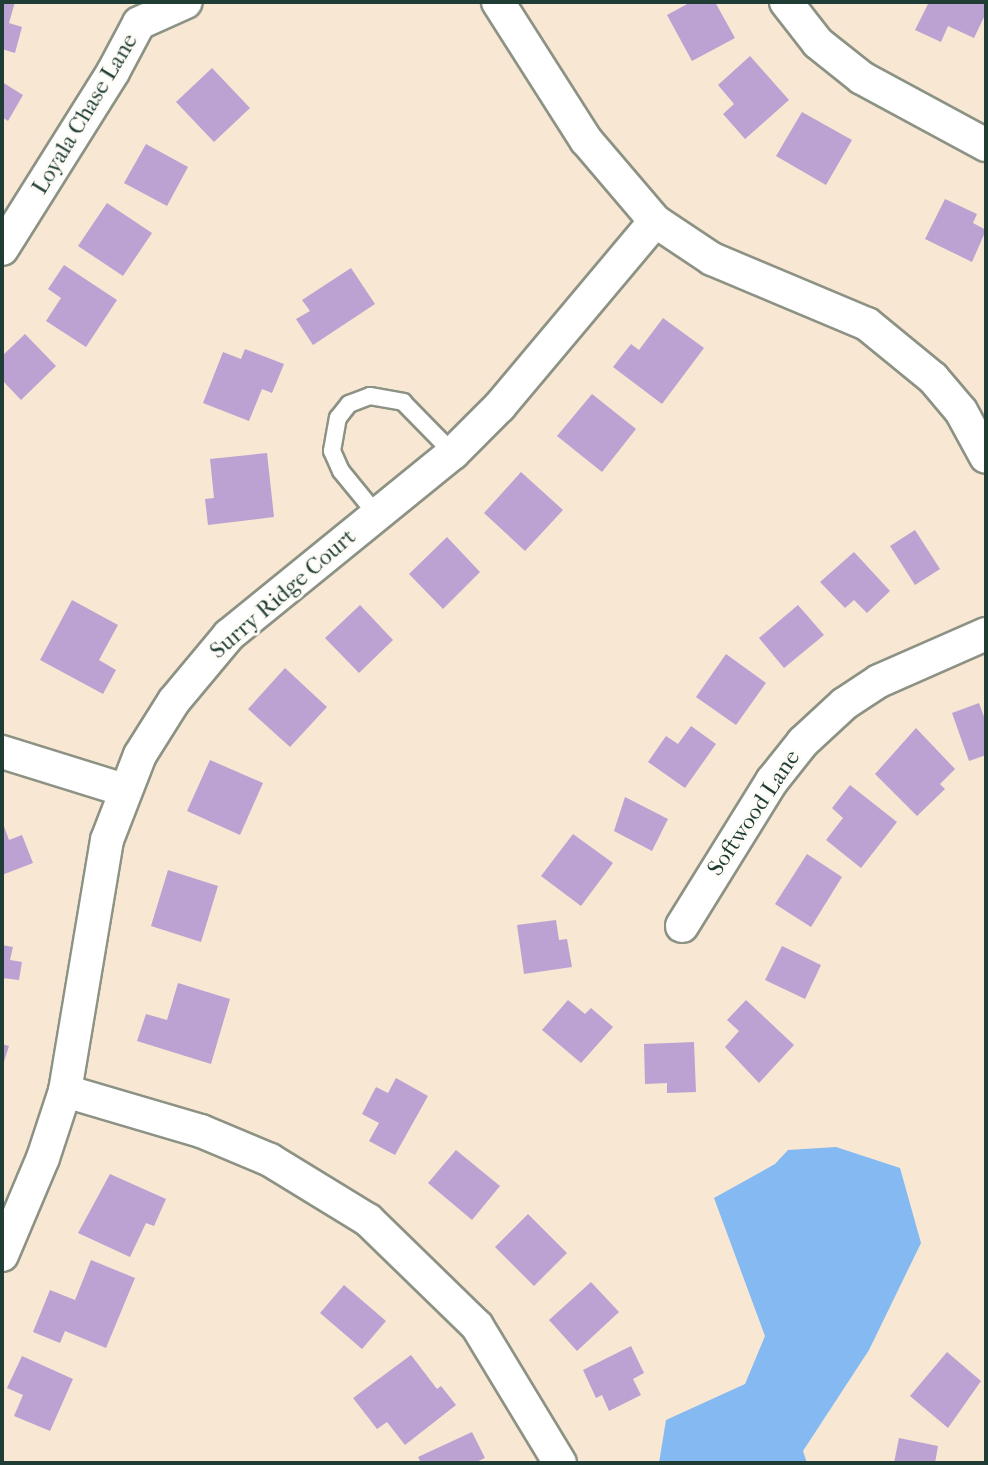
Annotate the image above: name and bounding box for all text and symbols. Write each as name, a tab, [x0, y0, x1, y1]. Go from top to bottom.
street label: Loyala Chase Lane	[26, 29, 144, 199]
street label: Surry Ridge Court	[205, 523, 361, 665]
street label: Softwood Lane	[702, 745, 806, 881]

